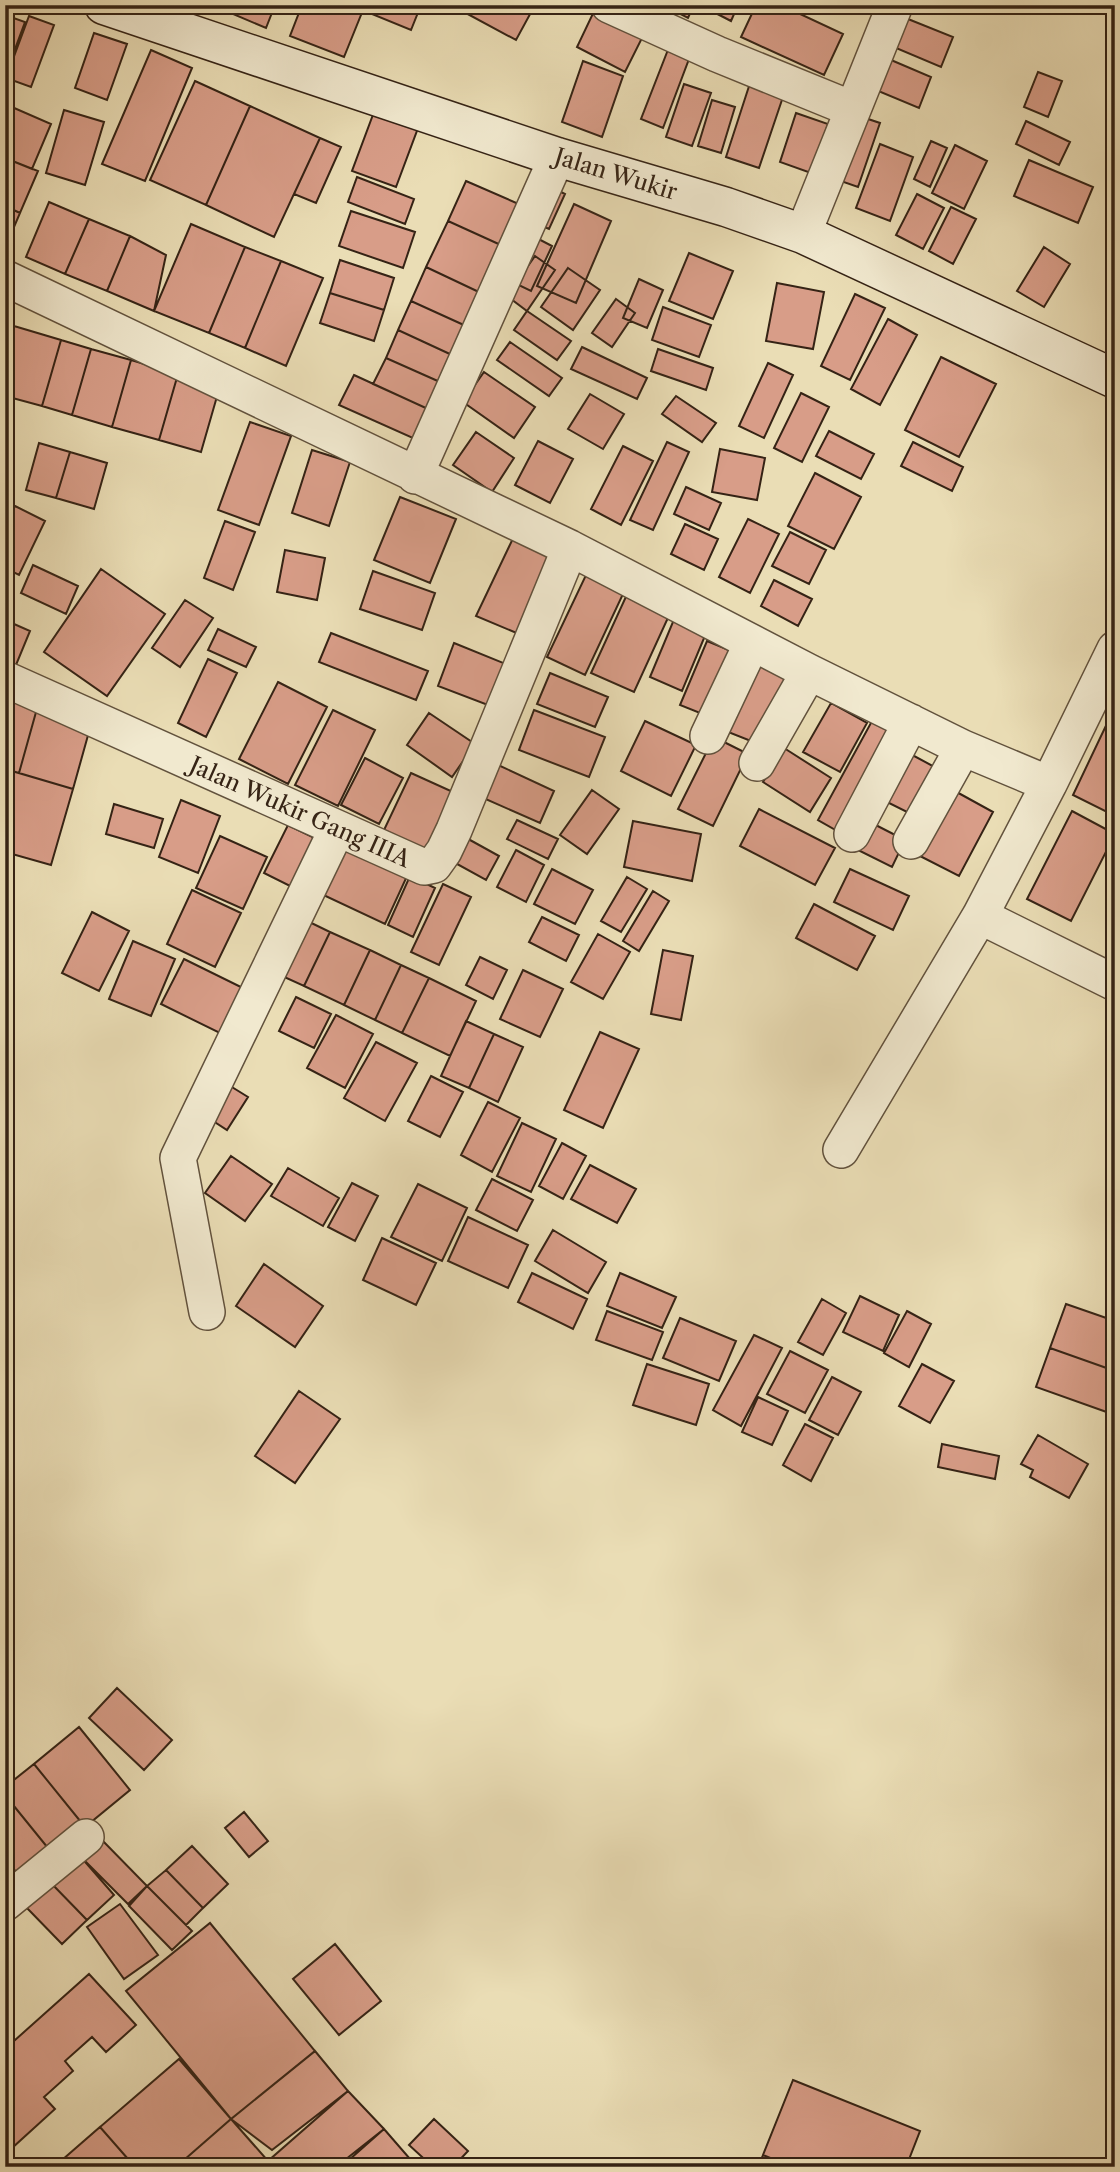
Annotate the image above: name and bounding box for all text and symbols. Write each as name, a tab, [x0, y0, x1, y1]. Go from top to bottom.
street label: Jalan Wukir	[548, 141, 681, 206]
street label: Jalan Wukir Gang IIIA	[183, 749, 416, 874]

